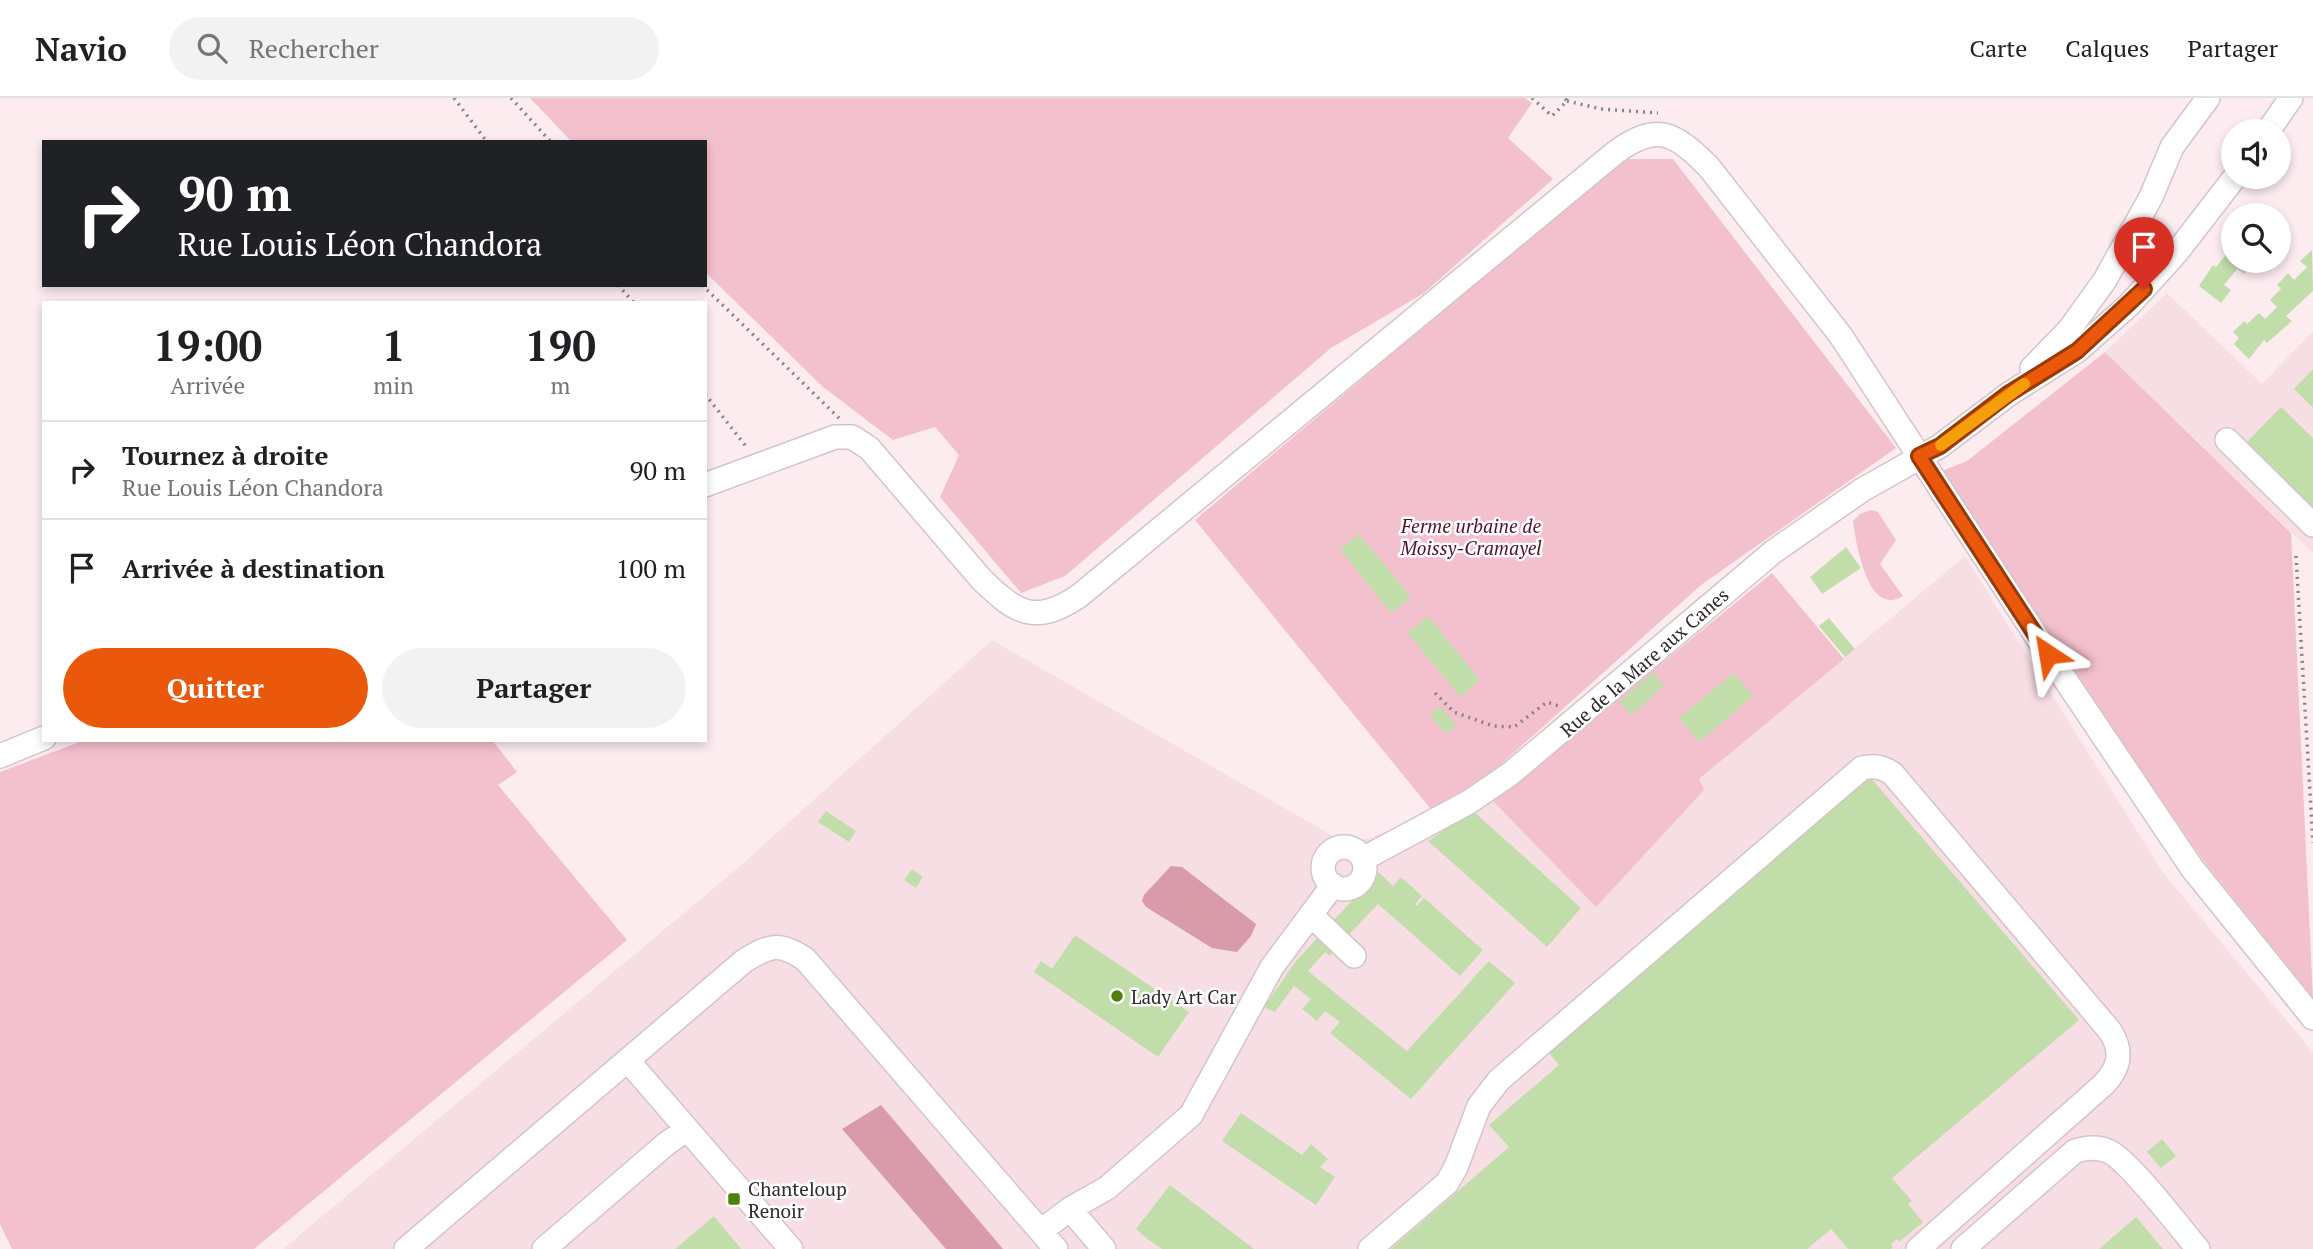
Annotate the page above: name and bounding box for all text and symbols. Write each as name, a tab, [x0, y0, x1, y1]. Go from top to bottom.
search box	[169, 17, 659, 80]
text: Navio	[35, 27, 127, 70]
icon: search	[193, 29, 231, 67]
text: Rechercher	[249, 31, 379, 65]
text: Carte	[1969, 32, 2027, 64]
text: Calques	[2065, 32, 2149, 64]
text: Partager	[2187, 32, 2278, 64]
map controls	[2221, 119, 2291, 273]
button: sound	[2221, 119, 2291, 189]
text: 90 m	[178, 160, 292, 225]
icon: right	[63, 168, 154, 259]
button: search	[2221, 203, 2291, 273]
pin	[2114, 217, 2174, 289]
text: Rue Louis Léon Chandora	[178, 223, 542, 265]
icon: arrive	[2125, 228, 2163, 266]
text: 19:00	[153, 317, 262, 373]
text: 1	[382, 317, 405, 373]
text: 190	[525, 317, 596, 373]
text: Arrivée	[170, 370, 245, 401]
text: min	[373, 370, 414, 401]
text: m	[550, 370, 570, 401]
text: Tournez à droite	[122, 438, 328, 472]
icon: right	[63, 451, 101, 489]
text: 90 m	[630, 453, 686, 487]
text: Rue Louis Léon Chandora	[122, 472, 384, 503]
park label: Ferme urbaine de Moissy-Cramayel	[1399, 513, 1542, 560]
icon: arrive	[63, 549, 101, 587]
text: Arrivée à destination	[122, 551, 385, 585]
text: 100 m	[616, 551, 686, 585]
street label: Rue de la Mare aux Canes	[1555, 582, 1733, 742]
position arrow	[2011, 617, 2085, 691]
button: Quitter	[63, 648, 368, 728]
button: Partager	[382, 648, 686, 728]
place label: Lady Art Car	[1131, 984, 1237, 1009]
marker: Lady Art Car	[1109, 988, 1125, 1004]
place label: Chanteloup Renoir	[748, 1176, 847, 1223]
marker: Chanteloup Renoir	[726, 1191, 742, 1207]

